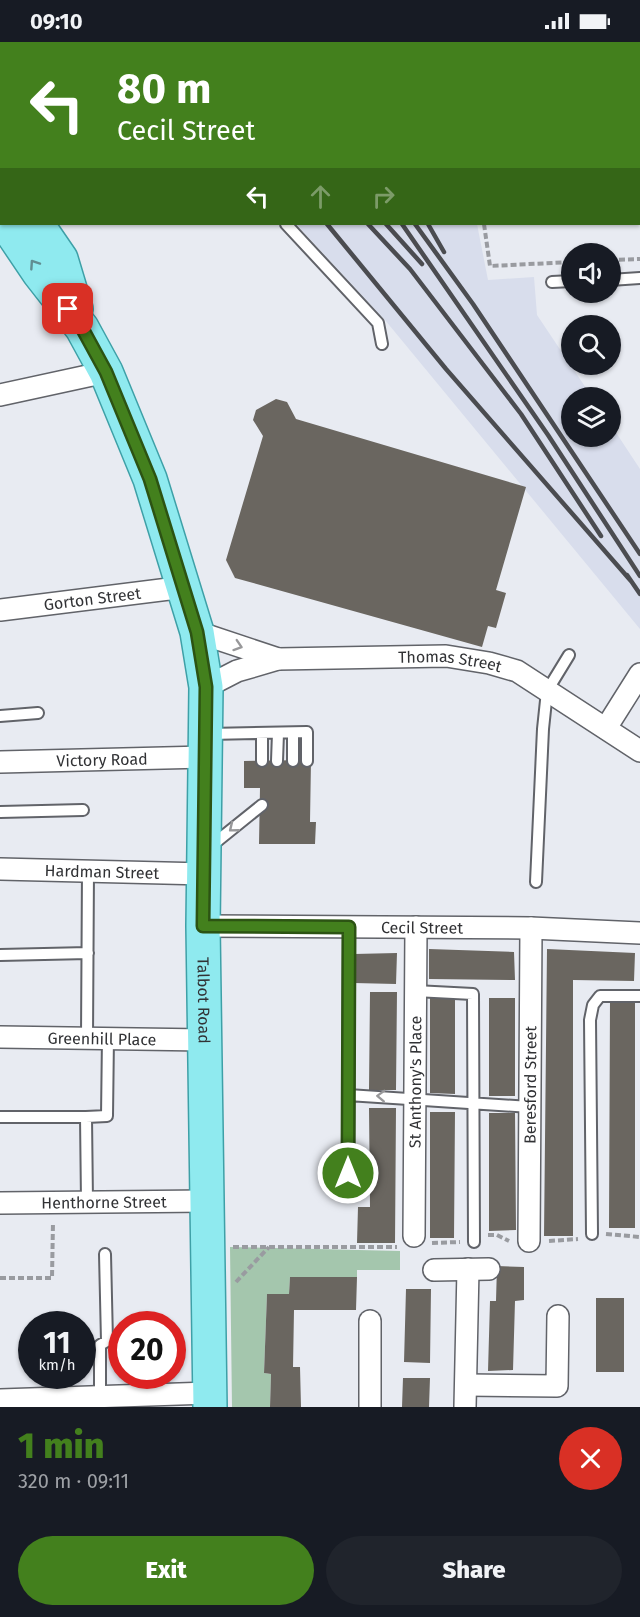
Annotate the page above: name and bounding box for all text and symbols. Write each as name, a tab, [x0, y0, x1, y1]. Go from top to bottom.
text: 09:10	[30, 8, 83, 35]
text: 80 m	[117, 64, 211, 114]
icon: left	[18, 66, 96, 144]
text: Cecil Street	[117, 115, 255, 147]
icon: left	[241, 180, 274, 213]
icon: ahead	[304, 180, 337, 213]
icon: right	[367, 180, 400, 213]
map controls	[561, 243, 621, 447]
button: sound	[561, 243, 621, 303]
one-way arrow	[30, 260, 41, 271]
pin	[42, 283, 93, 334]
icon: arrive	[51, 292, 84, 325]
button: search	[561, 315, 621, 375]
button: layers	[561, 387, 621, 447]
street label: Gorton Street	[43, 583, 142, 614]
one-way arrow	[232, 638, 243, 651]
street label: Thomas Street	[398, 646, 504, 676]
street label: Victory Road	[56, 749, 148, 770]
one-way arrow	[229, 820, 240, 831]
street label: Hardman Street	[45, 861, 160, 882]
street label: Cecil Street	[381, 918, 463, 937]
street label: Talbot Road	[194, 957, 214, 1044]
street label: St Anthony's Place	[405, 1016, 425, 1148]
street label: Beresford Street	[520, 1026, 540, 1144]
street label: Greenhill Place	[47, 1028, 157, 1049]
one-way arrow	[377, 1090, 386, 1103]
position arrow	[316, 1141, 380, 1205]
street label: Henthorne Street	[41, 1192, 167, 1212]
speed limit sign: 20	[108, 1311, 186, 1389]
text: 11	[43, 1325, 71, 1361]
text: km/h	[38, 1356, 76, 1374]
text: 1 min	[18, 1424, 104, 1468]
button: close	[559, 1427, 622, 1490]
text: 320 m · 09:11	[18, 1469, 129, 1493]
button: Exit	[18, 1536, 314, 1605]
button: Share	[326, 1536, 622, 1605]

